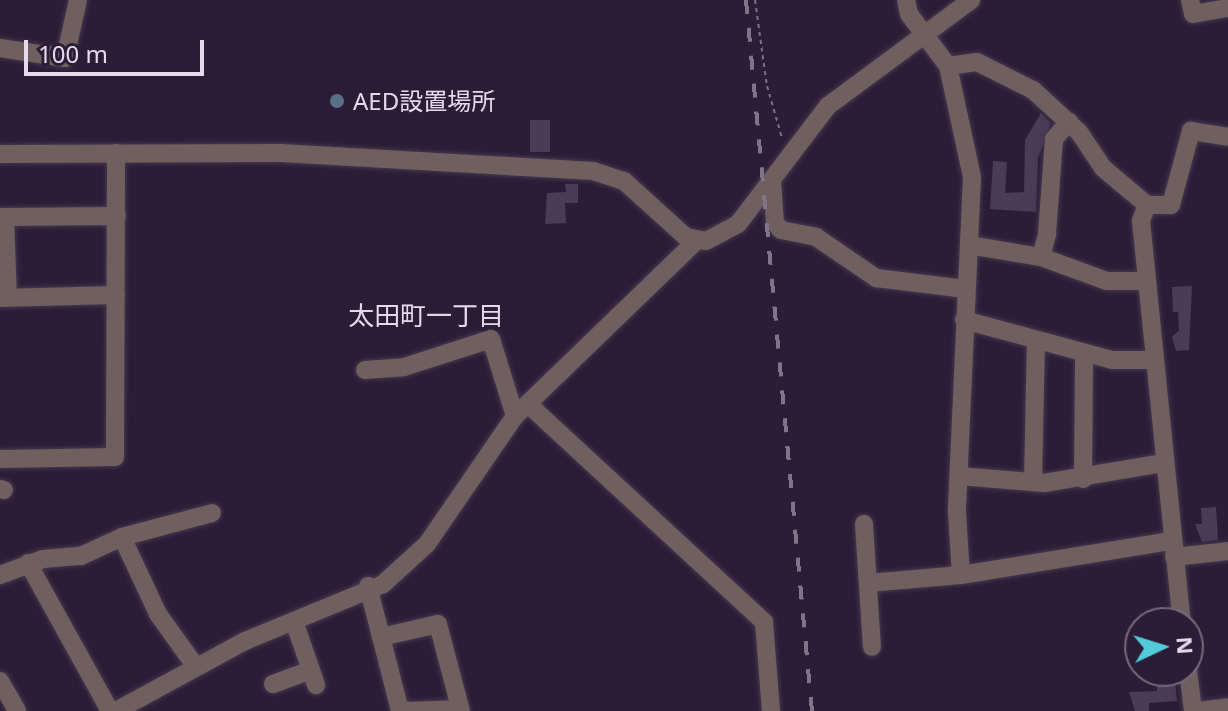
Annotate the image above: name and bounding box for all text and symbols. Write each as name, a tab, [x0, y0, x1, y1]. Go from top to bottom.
scale bar	[28, 24, 208, 74]
text: 100 m	[38, 37, 108, 70]
place label: AED設置場所	[353, 87, 495, 115]
marker: AED設置場所	[328, 92, 346, 110]
district label: 太田町一丁目	[348, 300, 504, 332]
north arrow	[1124, 607, 1204, 687]
text: N	[1170, 635, 1202, 655]

